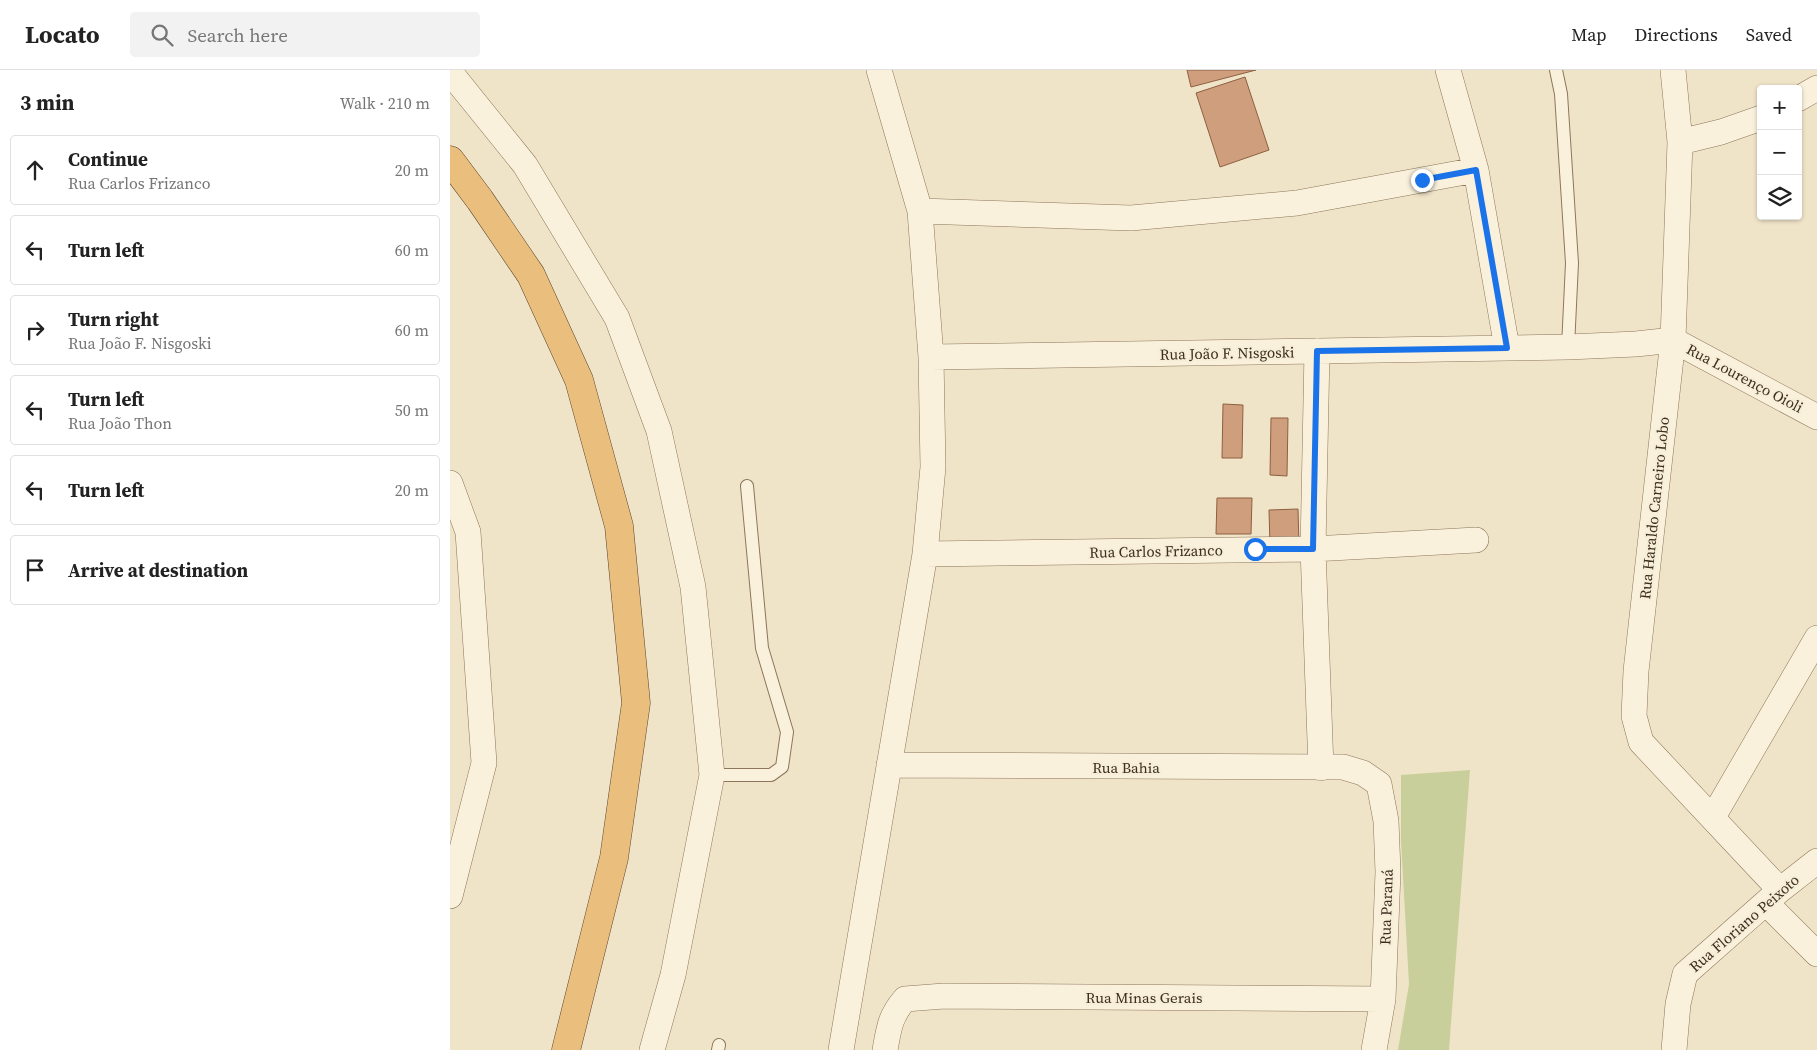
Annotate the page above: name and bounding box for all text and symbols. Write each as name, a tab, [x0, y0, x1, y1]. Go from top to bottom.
search box	[130, 12, 480, 57]
text: Locato	[25, 18, 100, 51]
icon: search	[148, 21, 176, 49]
text: Search here	[188, 22, 288, 48]
text: Map	[1571, 22, 1607, 47]
text: Directions	[1635, 22, 1718, 47]
text: Saved	[1746, 22, 1792, 47]
map controls	[1757, 85, 1802, 220]
button: +	[1757, 85, 1802, 130]
text: 3 min	[20, 88, 75, 117]
text: Walk · 210 m	[340, 92, 430, 114]
button: −	[1757, 130, 1802, 175]
text: Continue	[68, 146, 148, 172]
icon: ahead	[21, 156, 49, 184]
text: 20 m	[395, 159, 429, 181]
route end	[1411, 169, 1434, 192]
text: Rua Carlos Frizanco	[68, 172, 211, 194]
button: layers	[1757, 175, 1802, 220]
icon: left	[21, 236, 49, 264]
text: Turn left	[68, 237, 144, 263]
text: 60 m	[395, 239, 429, 261]
text: Turn right	[68, 306, 159, 332]
icon: right	[21, 316, 49, 344]
text: 60 m	[395, 319, 429, 341]
text: Rua João F. Nisgoski	[68, 332, 212, 354]
street label: Rua Lourenço Oioli	[1683, 338, 1807, 418]
street label: Rua João F. Nisgoski	[1160, 341, 1294, 365]
text: Turn left	[68, 386, 144, 412]
icon: left	[21, 396, 49, 424]
text: 50 m	[395, 399, 429, 421]
text: Rua João Thon	[68, 412, 172, 434]
street label: Rua Haraldo Carneiro Lobo	[1634, 416, 1674, 600]
icon: left	[21, 476, 49, 504]
text: Turn left	[68, 477, 144, 503]
text: 20 m	[395, 479, 429, 501]
route start	[1244, 538, 1267, 561]
street label: Rua Carlos Frizanco	[1089, 539, 1223, 563]
icon: arrive	[21, 556, 49, 584]
text: Arrive at destination	[68, 557, 248, 583]
street label: Rua Bahia	[1092, 757, 1160, 778]
street label: Rua Paraná	[1374, 868, 1398, 946]
street label: Rua Floriano Peixoto	[1684, 869, 1804, 977]
street label: Rua Minas Gerais	[1086, 987, 1202, 1008]

